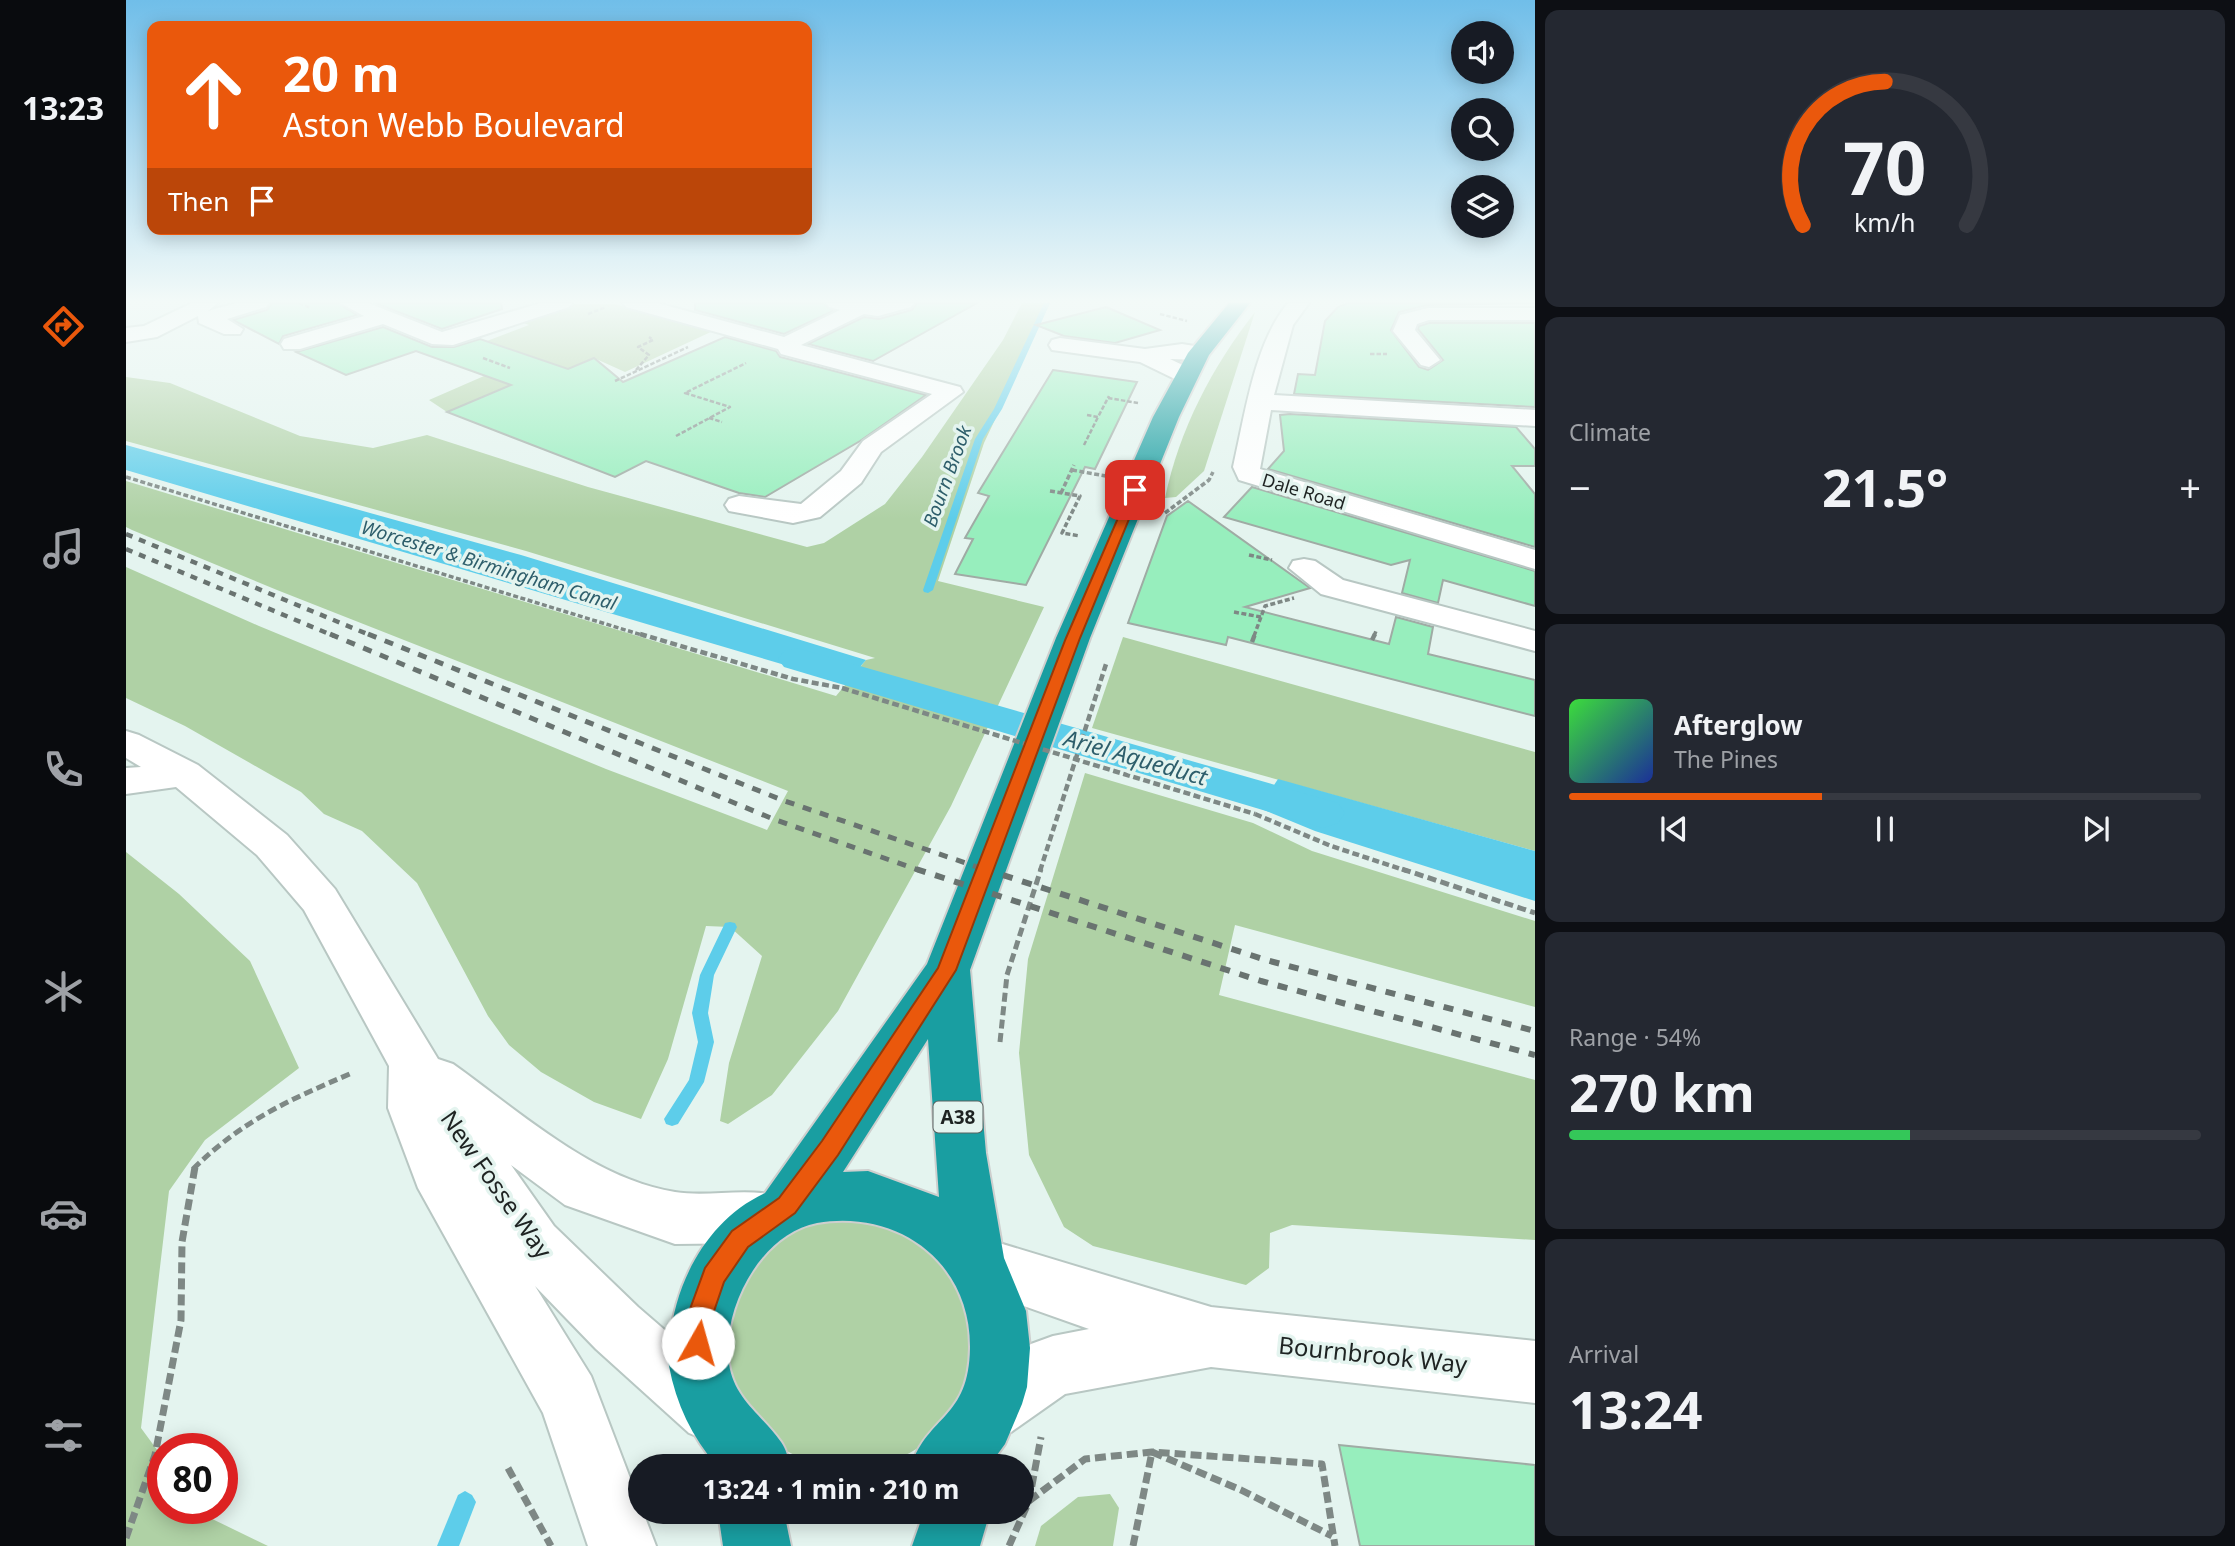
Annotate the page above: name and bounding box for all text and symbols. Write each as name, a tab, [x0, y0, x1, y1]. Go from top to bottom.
map controls	[1451, 21, 1514, 238]
button: sound	[1451, 21, 1514, 84]
text: 20 m	[283, 40, 400, 106]
icon: ahead	[168, 49, 259, 140]
text: 13:23	[22, 86, 104, 129]
button: search	[1451, 98, 1514, 161]
text: Aston Webb Boulevard	[283, 103, 625, 146]
text: 70	[1843, 117, 1927, 216]
button: layers	[1451, 175, 1514, 238]
icon: arrive	[243, 182, 281, 220]
text: Then	[168, 183, 229, 219]
text: km/h	[1854, 204, 1916, 238]
icon: directions	[39, 302, 88, 351]
text: Climate	[1569, 416, 1651, 448]
water label: Bourn Brook	[917, 421, 978, 530]
text: 21.5°	[1822, 451, 1948, 522]
pin	[1105, 460, 1165, 520]
text: −	[1569, 461, 1591, 513]
text: +	[2179, 461, 2201, 513]
street label: Dale Road	[1259, 467, 1349, 515]
icon: arrive	[1116, 471, 1154, 509]
water label: Worcester & Birmingham Canal	[358, 514, 621, 617]
icon: music	[39, 524, 88, 573]
text: Afterglow	[1674, 707, 1802, 743]
water label: Ariel Aqueduct	[1059, 721, 1212, 793]
text: The Pines	[1674, 743, 1778, 775]
icon: phone	[39, 745, 88, 794]
icon: previous	[1655, 810, 1693, 848]
icon: pause	[1866, 810, 1904, 848]
icon: next	[2077, 810, 2115, 848]
icon: climate	[39, 967, 88, 1016]
text: Range · 54%	[1569, 1021, 1701, 1053]
text: 270 km	[1569, 1056, 1755, 1127]
road number: A38	[934, 1102, 982, 1133]
street label: New Fosse Way	[434, 1103, 561, 1265]
icon: car	[39, 1189, 88, 1238]
position arrow	[661, 1306, 735, 1380]
street label: Bournbrook Way	[1277, 1328, 1470, 1380]
text: Arrival	[1569, 1338, 1639, 1370]
text: 13:24	[1569, 1373, 1703, 1444]
icon: filters	[39, 1411, 88, 1460]
speed limit sign: 80	[147, 1433, 238, 1524]
text: 13:24 · 1 min · 210 m	[703, 1471, 959, 1507]

